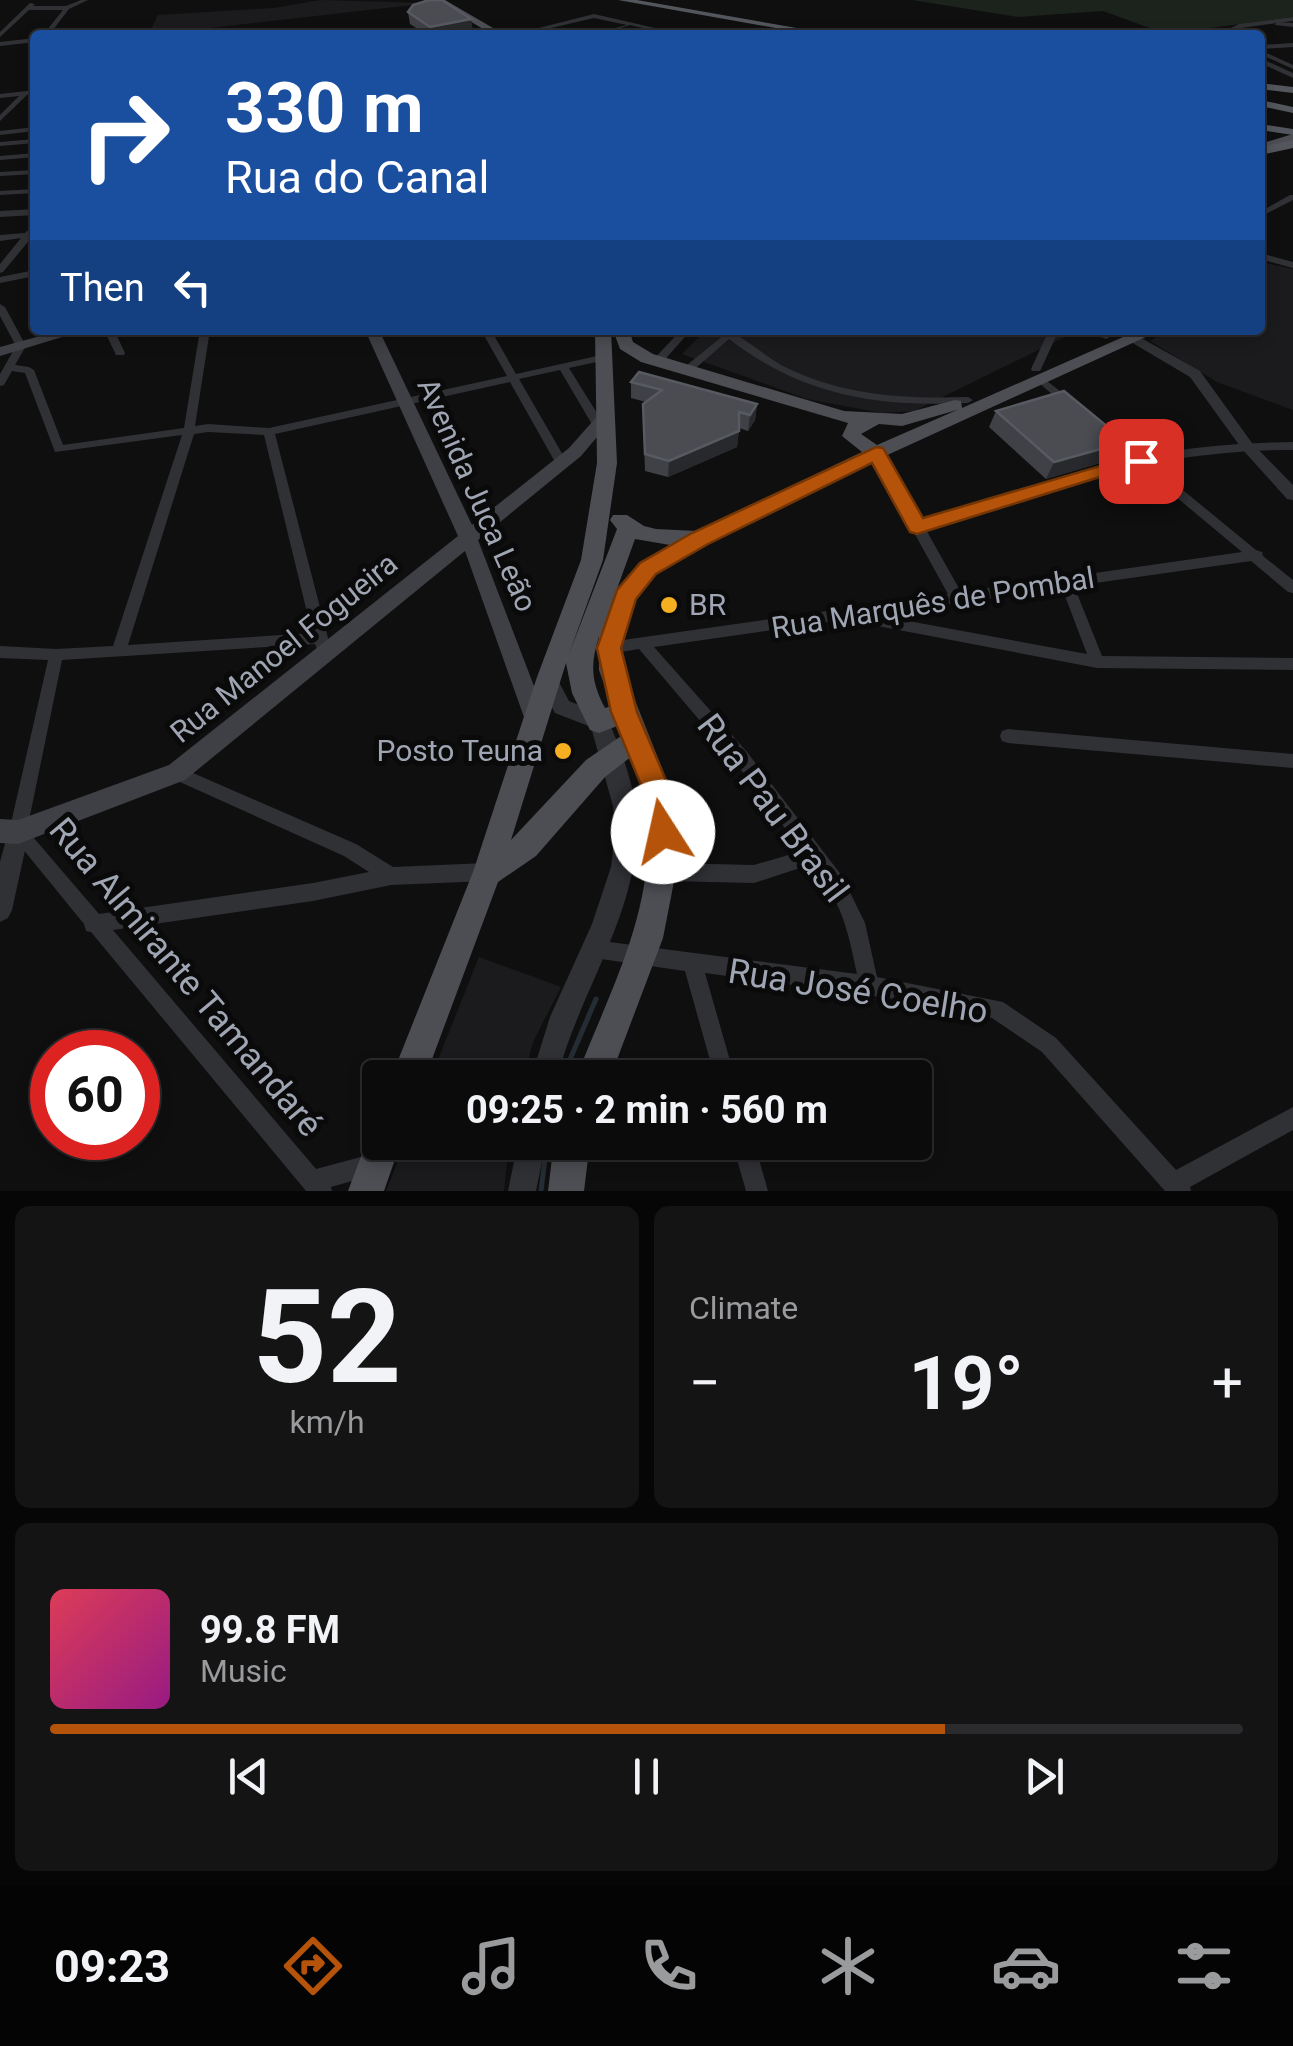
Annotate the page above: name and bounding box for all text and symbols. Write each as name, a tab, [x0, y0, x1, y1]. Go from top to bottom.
text: 330 m	[225, 67, 424, 149]
icon: right	[60, 70, 190, 200]
text: Rua do Canal	[225, 151, 489, 204]
icon: left	[165, 260, 220, 315]
text: Then	[60, 266, 145, 310]
street label: Avenida Juca Leão	[410, 373, 545, 617]
pin	[1099, 419, 1184, 504]
icon: arrive	[1114, 434, 1169, 489]
street label: Rua Manoel Fogueira	[163, 545, 404, 750]
street label: Rua Marquês de Pombal	[769, 560, 1097, 645]
place label: BR	[689, 587, 726, 622]
marker: BR	[658, 594, 680, 616]
street label: Rua Pau Brasil	[689, 706, 857, 910]
place label: Posto Teuna	[376, 733, 543, 768]
marker: Posto Teuna	[552, 740, 574, 762]
position arrow	[611, 780, 715, 884]
street label: Rua Almirante Tamandaré	[41, 810, 331, 1145]
street label: Rua José Coelho	[725, 951, 991, 1032]
speed limit sign: 60	[30, 1030, 160, 1160]
text: 09:25 · 2 min · 560 m	[466, 1088, 828, 1132]
text: 52	[252, 1261, 402, 1414]
text: Climate	[689, 1289, 798, 1327]
text: 19°	[908, 1339, 1024, 1427]
text: −	[689, 1351, 720, 1415]
text: +	[1212, 1351, 1243, 1415]
text: km/h	[289, 1403, 365, 1441]
text: 99.8 FM	[200, 1608, 340, 1652]
text: Music	[200, 1652, 287, 1690]
icon: previous	[221, 1749, 276, 1804]
icon: pause	[619, 1749, 674, 1804]
icon: next	[1017, 1749, 1072, 1804]
icon: directions	[278, 1931, 348, 2001]
icon: music	[456, 1931, 526, 2001]
icon: phone	[634, 1931, 704, 2001]
icon: climate	[813, 1931, 883, 2001]
icon: car	[991, 1931, 1061, 2001]
icon: filters	[1169, 1931, 1239, 2001]
text: 09:23	[54, 1940, 170, 1993]

